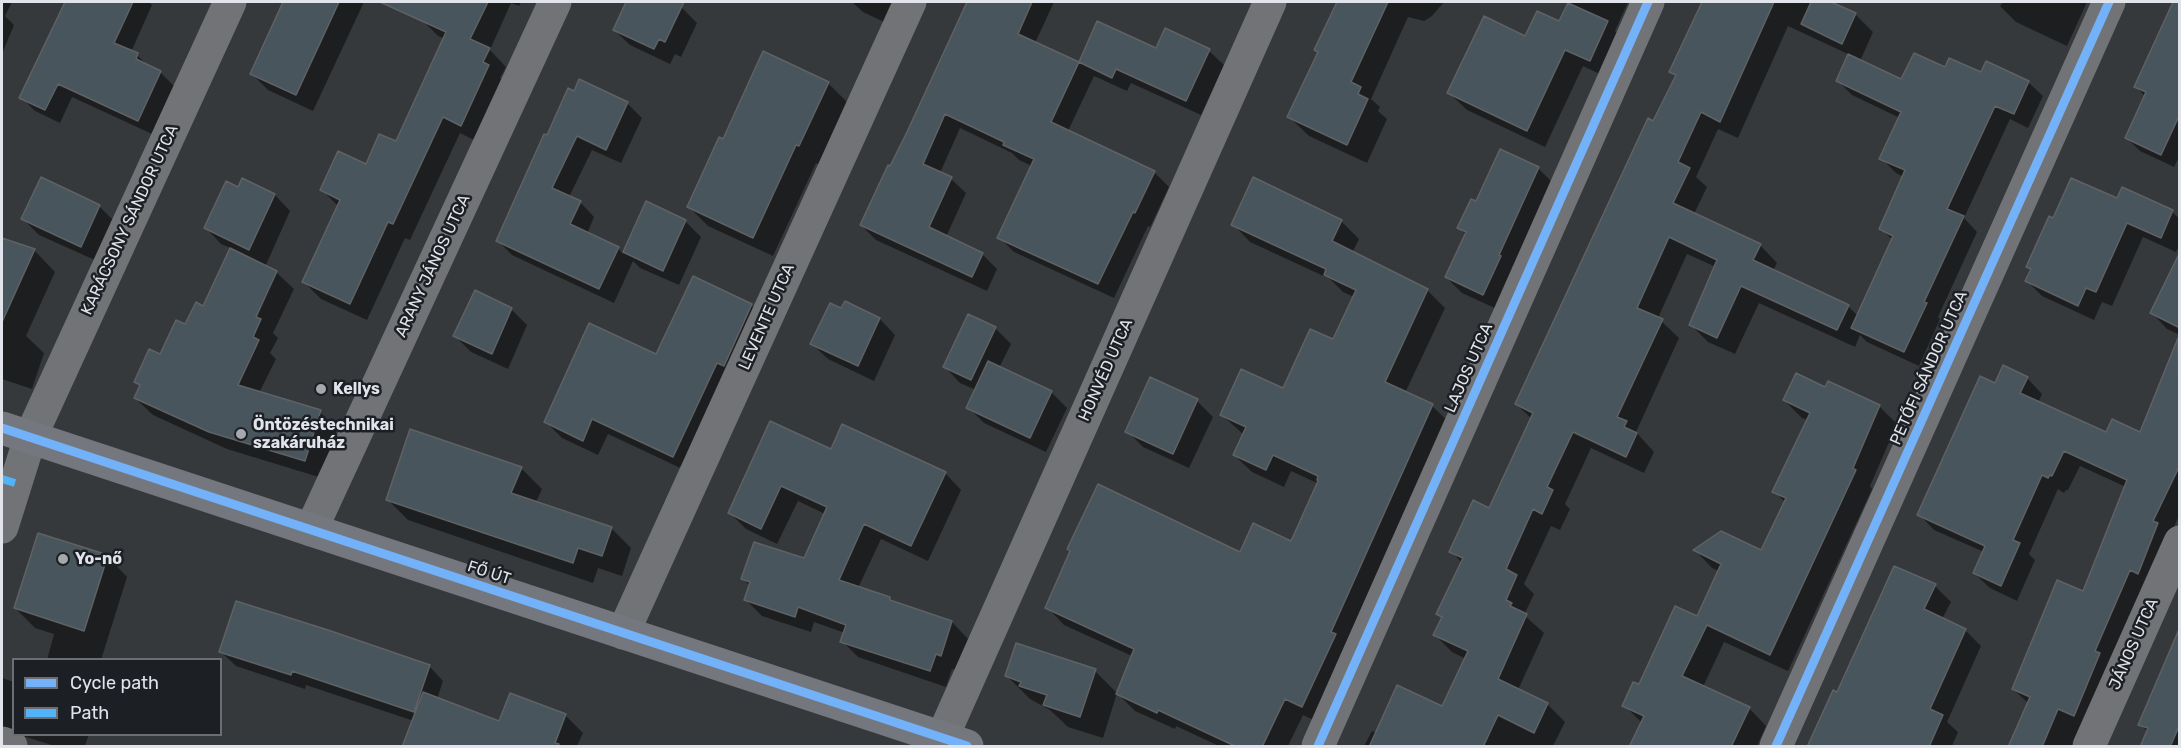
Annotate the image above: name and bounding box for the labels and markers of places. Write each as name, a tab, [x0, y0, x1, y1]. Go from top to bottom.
place label: Kellys	[333, 379, 380, 399]
marker: Kellys	[314, 382, 328, 396]
place label: Öntözéstechnikai szakáruház	[253, 415, 394, 453]
marker: Öntözéstechnikai szakáruház	[234, 427, 248, 441]
place label: Yo-nő	[75, 549, 122, 569]
marker: Yo-nő	[56, 552, 70, 566]

